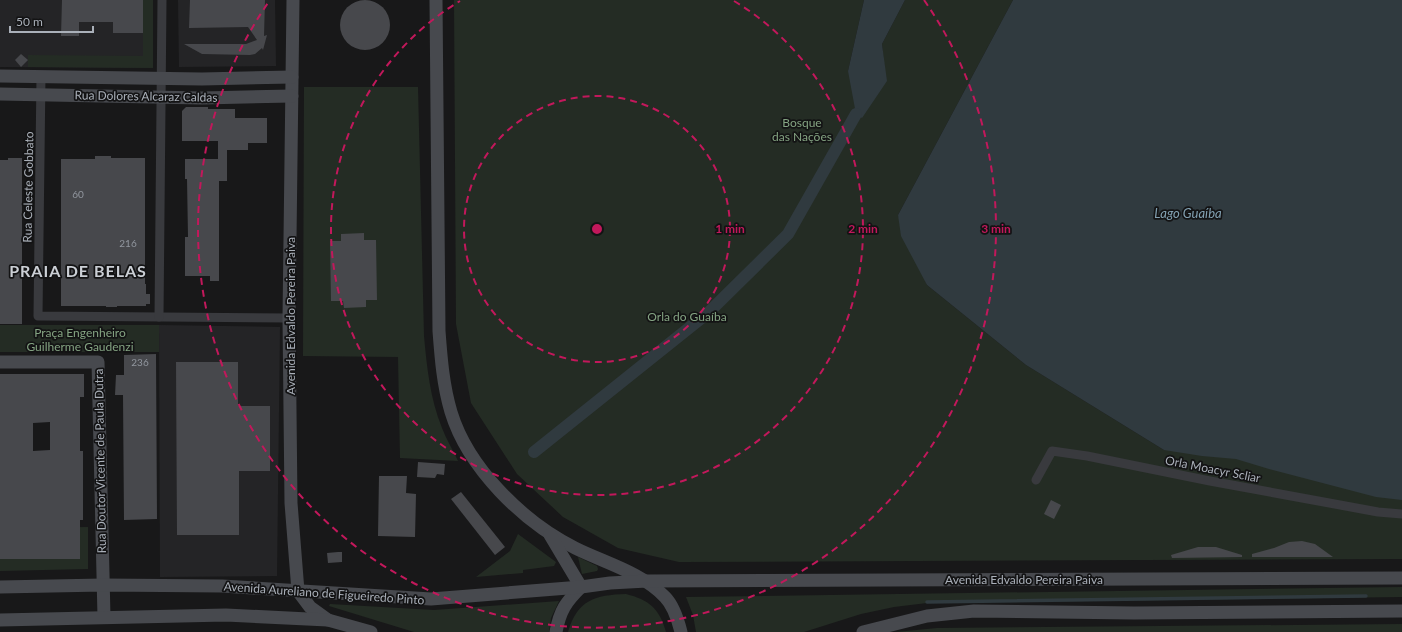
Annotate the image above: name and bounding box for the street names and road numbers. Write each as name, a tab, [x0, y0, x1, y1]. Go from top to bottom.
street label: Rua Dolores Alcaraz Caldas	[74, 87, 218, 105]
street label: Rua Celeste Gobbato	[20, 131, 36, 243]
street label: Avenida Edvaldo Pereira Paiva	[283, 237, 298, 395]
street label: Rua Doutor Vicente de Paula Dutra	[91, 369, 109, 553]
street label: Orla Moacyr Scliar	[1164, 452, 1263, 486]
street label: Avenida Edvaldo Pereira Paiva	[945, 572, 1103, 587]
street label: Avenida Aureliano de Figueiredo Pinto	[223, 579, 425, 608]

